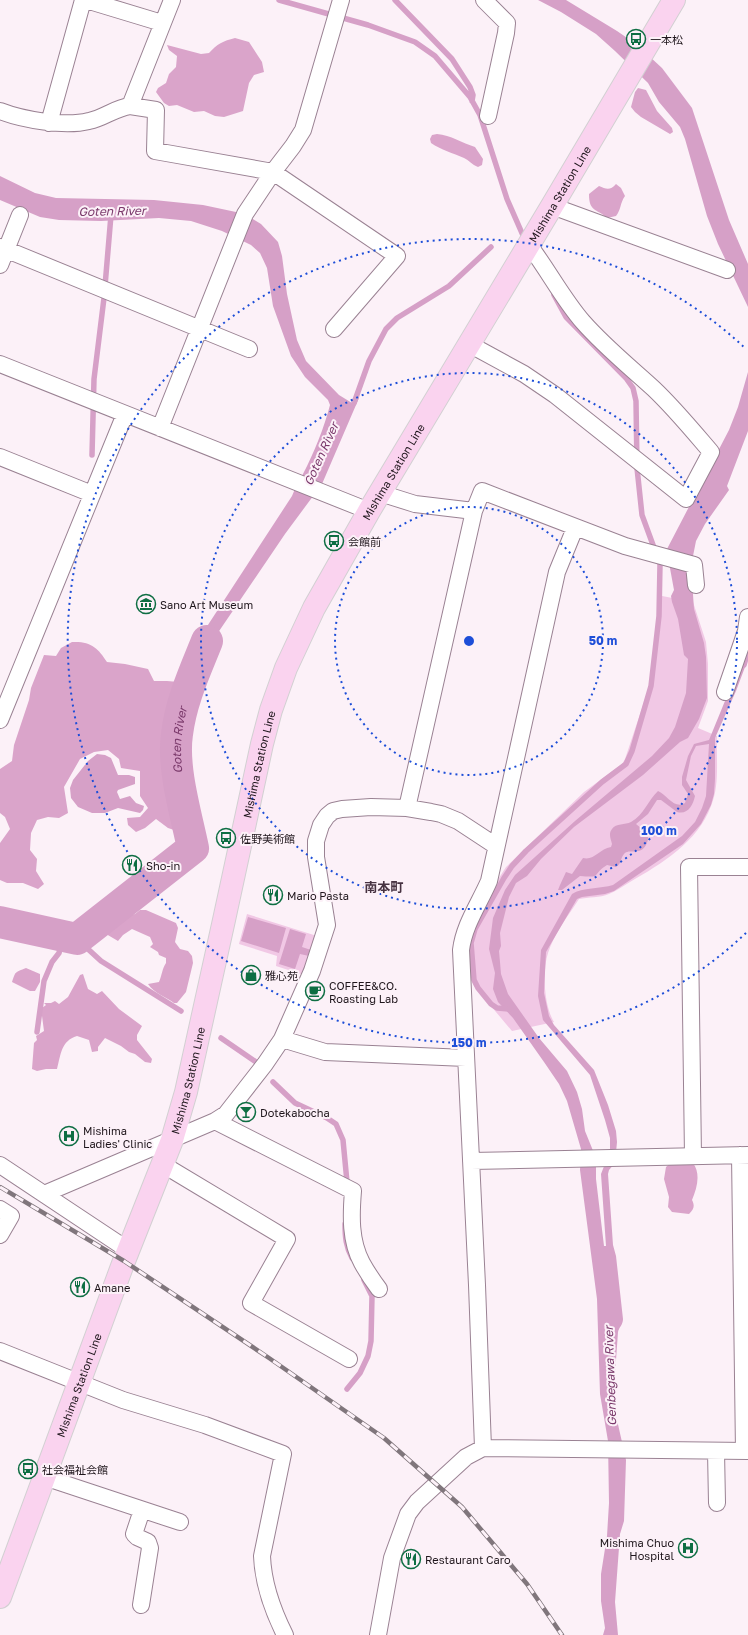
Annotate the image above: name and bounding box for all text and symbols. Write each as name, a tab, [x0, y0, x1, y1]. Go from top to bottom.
bus stop icon: 一本松	[625, 28, 647, 50]
place label: 一本松	[650, 33, 683, 46]
street label: Mishima Station Line	[526, 143, 593, 244]
water label: Goten River	[78, 203, 148, 219]
water label: Goten River	[300, 418, 342, 488]
street label: Mishima Station Line	[359, 421, 427, 522]
bus stop icon: 会館前	[323, 530, 345, 552]
place label: 会館前	[348, 535, 381, 548]
museum icon: Sano Art Museum	[135, 593, 157, 615]
place label: Sano Art Museum	[160, 598, 253, 611]
text: 50 m	[589, 633, 617, 648]
centre of rings	[462, 634, 476, 648]
water label: Goten River	[168, 703, 190, 774]
street label: Mishima Station Line	[240, 709, 277, 819]
text: 100 m	[641, 823, 677, 838]
bus stop icon: 佐野美術館	[215, 827, 237, 849]
place label: 佐野美術館	[240, 832, 295, 845]
restaurant icon: Sho-in	[121, 854, 143, 876]
place label: Sho-in	[146, 859, 180, 872]
district label: 南本町	[364, 879, 404, 895]
restaurant icon: Mario Pasta	[262, 884, 284, 906]
place label: Mario Pasta	[287, 889, 349, 902]
shop icon: 雅心苑	[240, 964, 262, 986]
place label: 雅心苑	[265, 969, 298, 982]
place label: COFFEE&CO. Roasting Lab	[329, 979, 398, 1005]
cafe icon: COFFEE&CO. Roasting Lab	[304, 980, 326, 1002]
street label: Mishima Station Line	[168, 1026, 207, 1135]
text: 150 m	[452, 1035, 486, 1050]
bar icon: Dotekabocha	[235, 1101, 257, 1123]
place label: Dotekabocha	[260, 1106, 330, 1119]
place label: Mishima Ladies' Clinic	[83, 1124, 152, 1150]
hospital icon: Mishima Ladies' Clinic	[58, 1125, 80, 1147]
restaurant icon: Amane	[69, 1276, 91, 1298]
place label: Amane	[94, 1281, 130, 1294]
water label: Genbegawa River	[601, 1323, 619, 1426]
street label: Mishima Station Line	[53, 1331, 103, 1439]
bus stop icon: 社会福祉会館	[17, 1458, 39, 1480]
place label: 社会福祉会館	[42, 1463, 108, 1476]
place label: Mishima Chuo Hospital	[600, 1536, 674, 1562]
hospital icon: Mishima Chuo Hospital	[677, 1537, 699, 1559]
restaurant icon: Restaurant Caro	[400, 1548, 422, 1570]
place label: Restaurant Caro	[425, 1553, 511, 1566]

